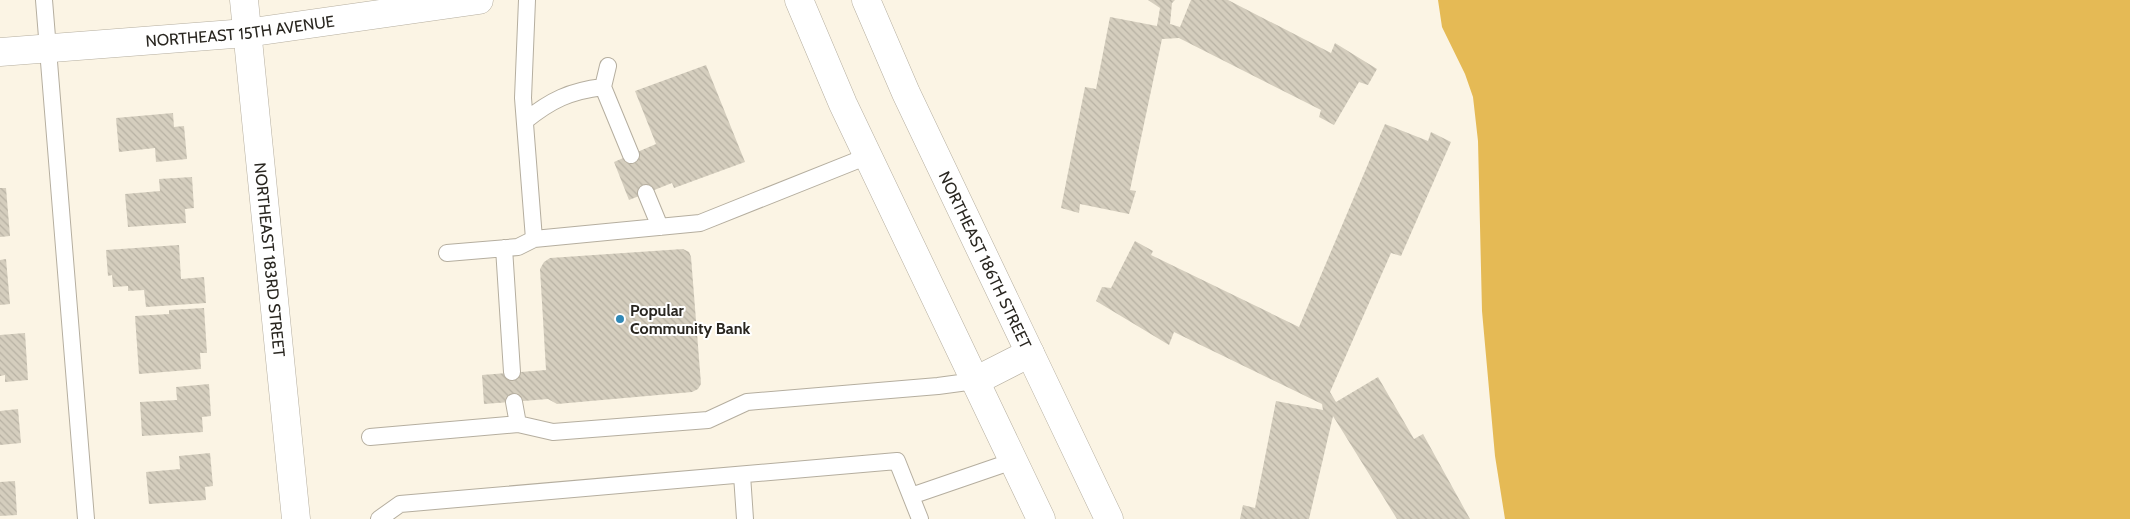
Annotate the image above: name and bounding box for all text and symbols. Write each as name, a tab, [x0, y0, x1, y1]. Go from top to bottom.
street label: NORTHEAST 15TH AVENUE	[145, 11, 336, 50]
street label: NORTHEAST 183RD STREET	[251, 162, 289, 358]
street label: NORTHEAST 186TH STREET	[935, 168, 1036, 352]
place label: Popular Community Bank	[630, 301, 750, 338]
marker: Popular Community Bank	[614, 313, 626, 325]

